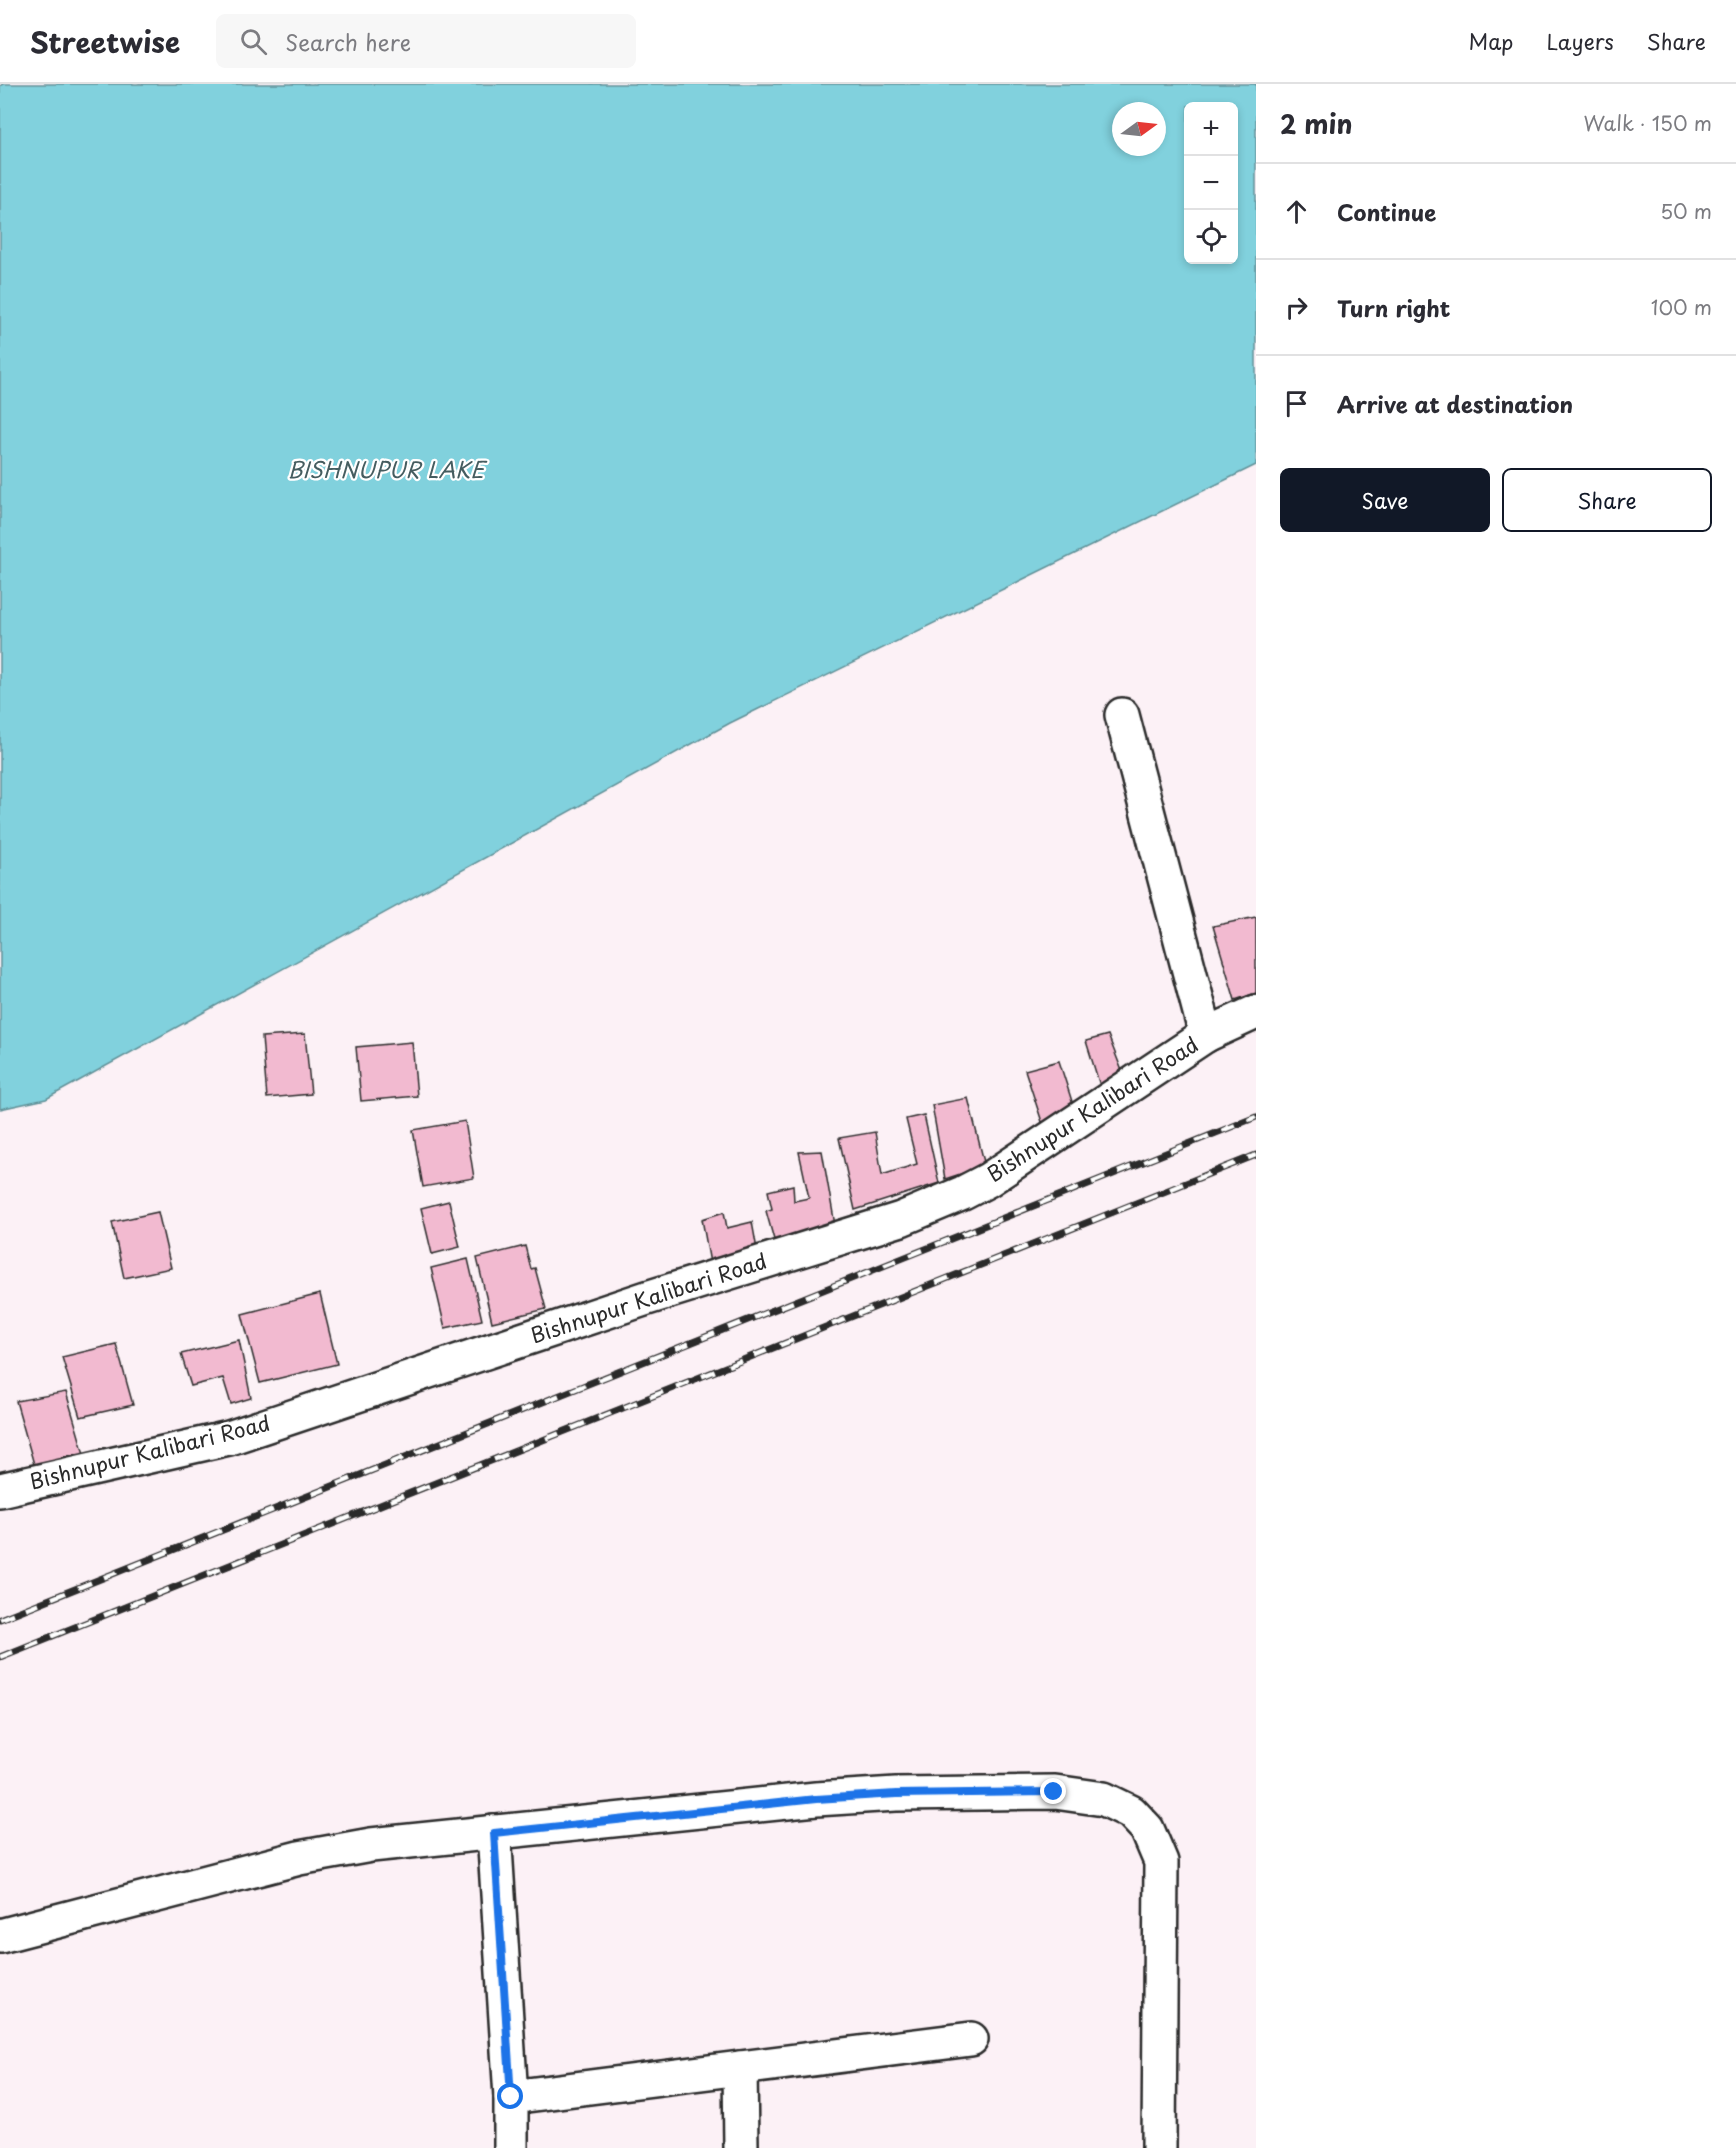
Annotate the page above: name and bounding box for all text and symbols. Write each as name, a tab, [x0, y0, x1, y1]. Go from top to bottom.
search box	[216, 14, 636, 68]
text: Streetwise	[30, 20, 180, 63]
icon: search	[237, 25, 270, 58]
text: Search here	[285, 25, 411, 58]
text: Map	[1469, 25, 1513, 57]
text: Layers	[1546, 25, 1614, 57]
text: Share	[1647, 25, 1706, 57]
north arrow	[1112, 102, 1166, 156]
map controls	[1184, 102, 1238, 264]
button: +	[1184, 102, 1238, 156]
text: 2 min	[1280, 104, 1353, 143]
text: Walk · 150 m	[1583, 108, 1712, 138]
button: −	[1184, 156, 1238, 210]
icon: ahead	[1280, 195, 1313, 228]
text: Continue	[1337, 195, 1436, 228]
text: 50 m	[1660, 196, 1712, 226]
button: locate	[1184, 210, 1238, 264]
icon: right	[1280, 291, 1313, 324]
text: Turn right	[1337, 291, 1450, 324]
text: 100 m	[1651, 292, 1712, 322]
icon: arrive	[1280, 387, 1313, 420]
text: Arrive at destination	[1337, 387, 1573, 420]
water label: BISHNUPUR LAKE	[287, 452, 488, 485]
button: Save	[1280, 468, 1490, 532]
button: Share	[1502, 468, 1712, 532]
street label: Bishnupur Kalibari Road	[980, 1028, 1204, 1189]
street label: Bishnupur Kalibari Road	[526, 1244, 771, 1350]
street label: Bishnupur Kalibari Road	[26, 1406, 273, 1496]
route end	[1040, 1778, 1066, 1804]
route start	[497, 2083, 523, 2109]

